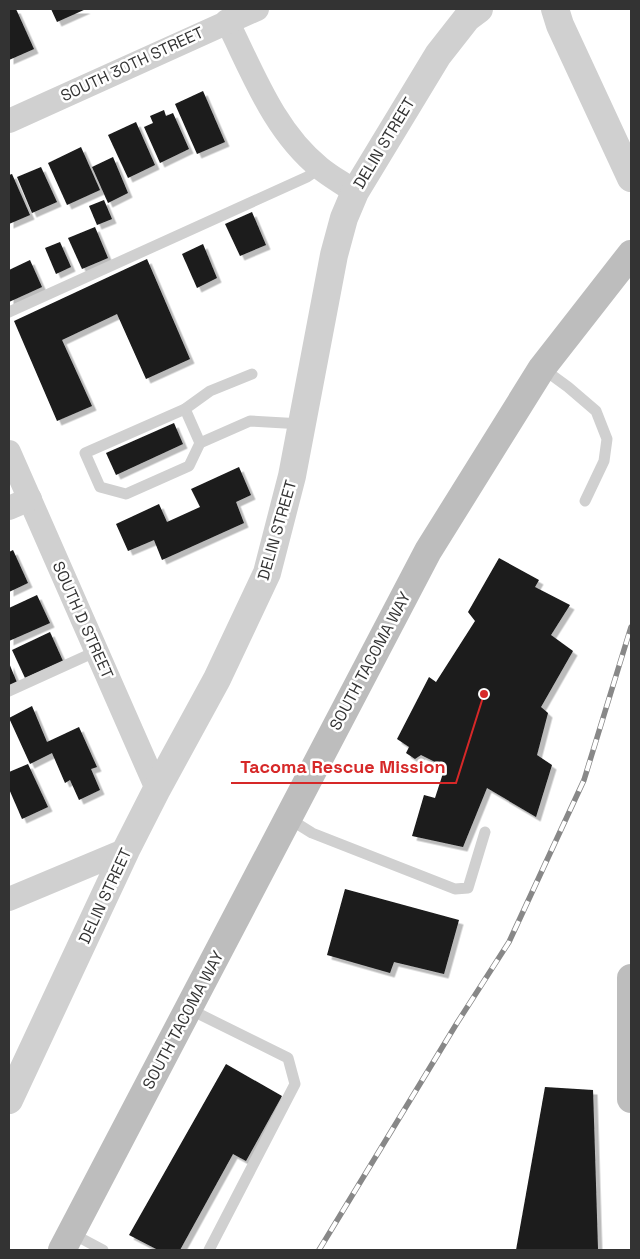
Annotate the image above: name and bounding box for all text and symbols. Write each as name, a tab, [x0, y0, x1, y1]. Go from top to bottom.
street label: SOUTH 30TH STREET	[57, 22, 207, 106]
street label: DELIN STREET	[348, 93, 420, 193]
street label: DELIN STREET	[253, 477, 301, 583]
street label: SOUTH D STREET	[48, 558, 118, 682]
street label: SOUTH TACOMA WAY	[325, 588, 415, 734]
callout: Tacoma Rescue Mission	[231, 750, 456, 783]
text: Tacoma Rescue Mission	[240, 755, 446, 778]
street label: DELIN STREET	[74, 845, 136, 947]
street label: SOUTH TACOMA WAY	[138, 947, 228, 1093]

